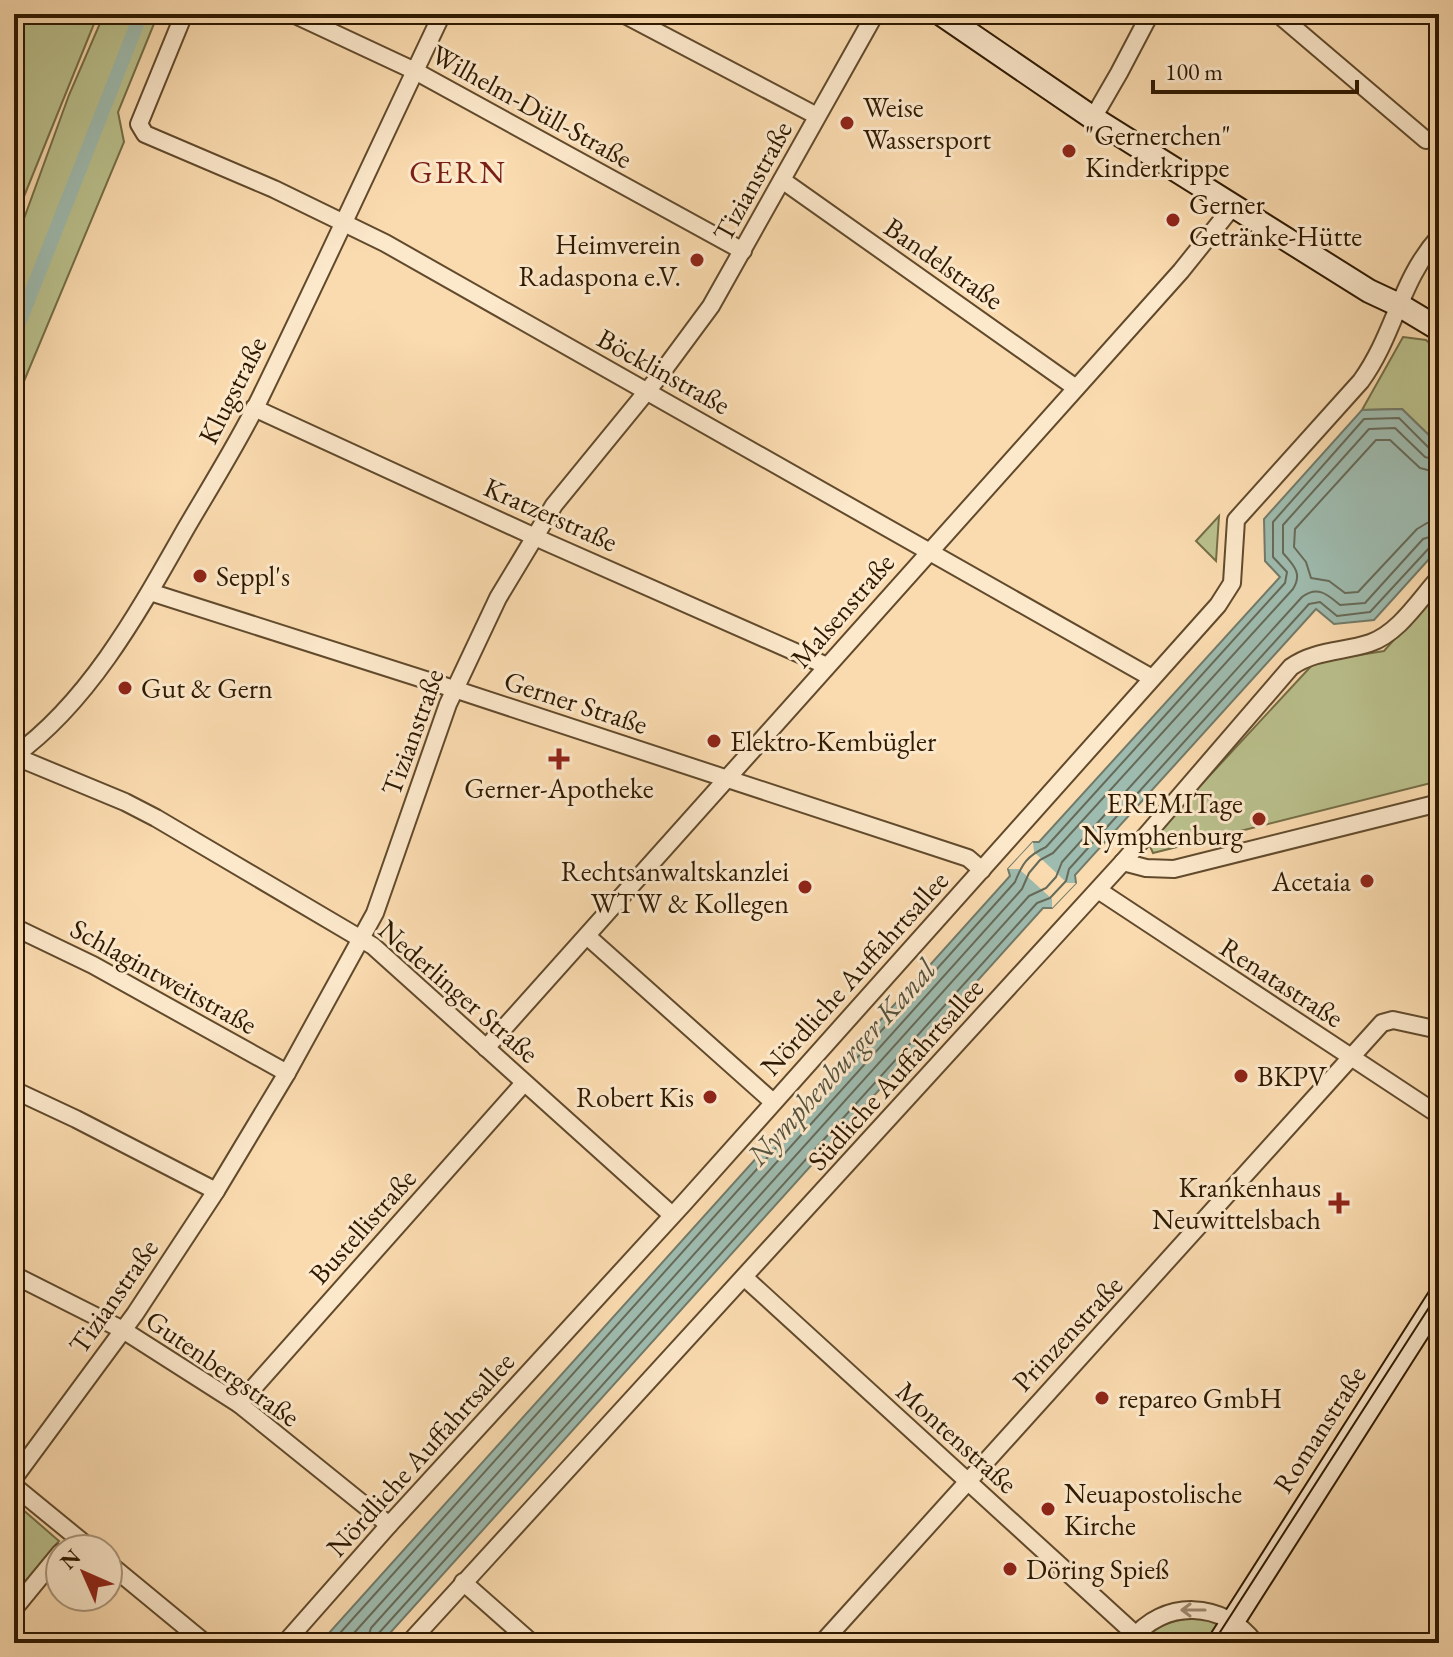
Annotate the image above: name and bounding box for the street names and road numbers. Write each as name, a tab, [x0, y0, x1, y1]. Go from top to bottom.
street label: Wilhelm-Düll-Straße	[425, 36, 639, 176]
street label: Tizianstraße	[704, 114, 800, 248]
street label: Bandelstraße	[877, 209, 1011, 317]
street label: Böcklinstraße	[591, 320, 737, 422]
street label: Klugstraße	[190, 330, 274, 450]
street label: Kratzerstraße	[479, 469, 624, 559]
street label: Malsenstraße	[782, 545, 902, 675]
street label: Gerner Straße	[500, 662, 652, 742]
street label: Tizianstraße	[372, 664, 452, 800]
street label: Nördliche Auffahrtsallee	[752, 863, 956, 1083]
street label: Schlagintweitstraße	[64, 910, 264, 1042]
street label: Nederlinger Straße	[371, 911, 547, 1071]
street label: Renatastraße	[1213, 929, 1351, 1035]
street label: Südliche Auffahrtsallee	[799, 970, 991, 1178]
street label: Bustellistraße	[301, 1161, 423, 1291]
street label: Tizianstraße	[60, 1231, 166, 1361]
street label: Prinzenstraße	[1004, 1267, 1130, 1399]
street label: Gutenbergstraße	[139, 1302, 307, 1434]
street label: Nördliche Auffahrtsallee	[318, 1344, 522, 1564]
street label: Romanstraße	[1264, 1358, 1374, 1500]
street label: Montenstraße	[889, 1373, 1025, 1501]

